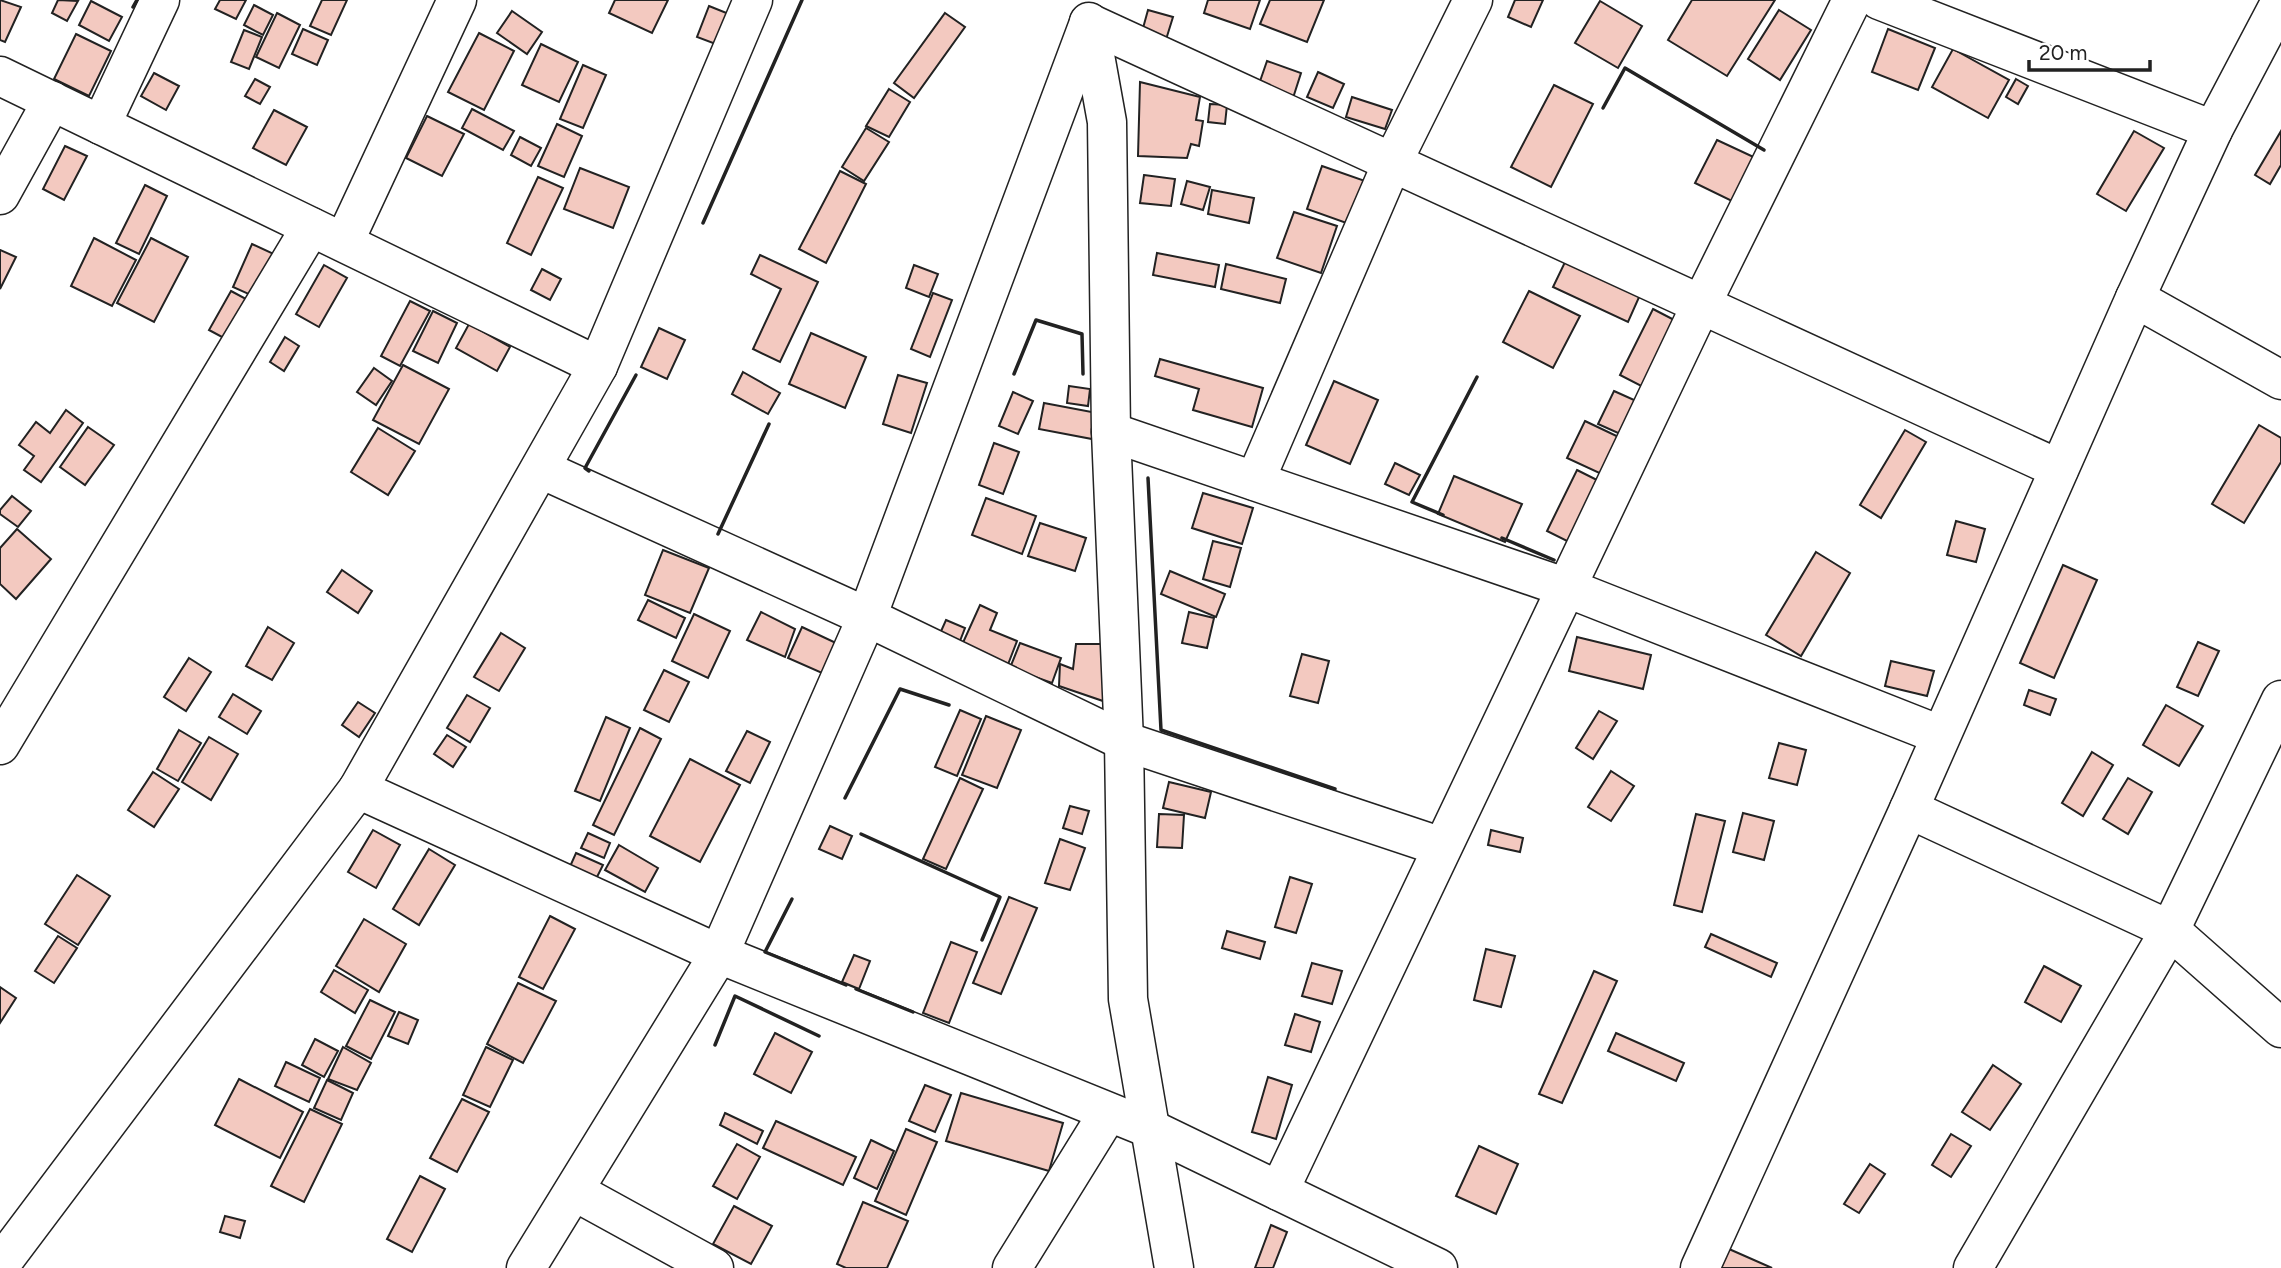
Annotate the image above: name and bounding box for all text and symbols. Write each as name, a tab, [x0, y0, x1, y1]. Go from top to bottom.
scale bar	[2029, 28, 2150, 72]
text: 20 m	[2039, 40, 2087, 65]

